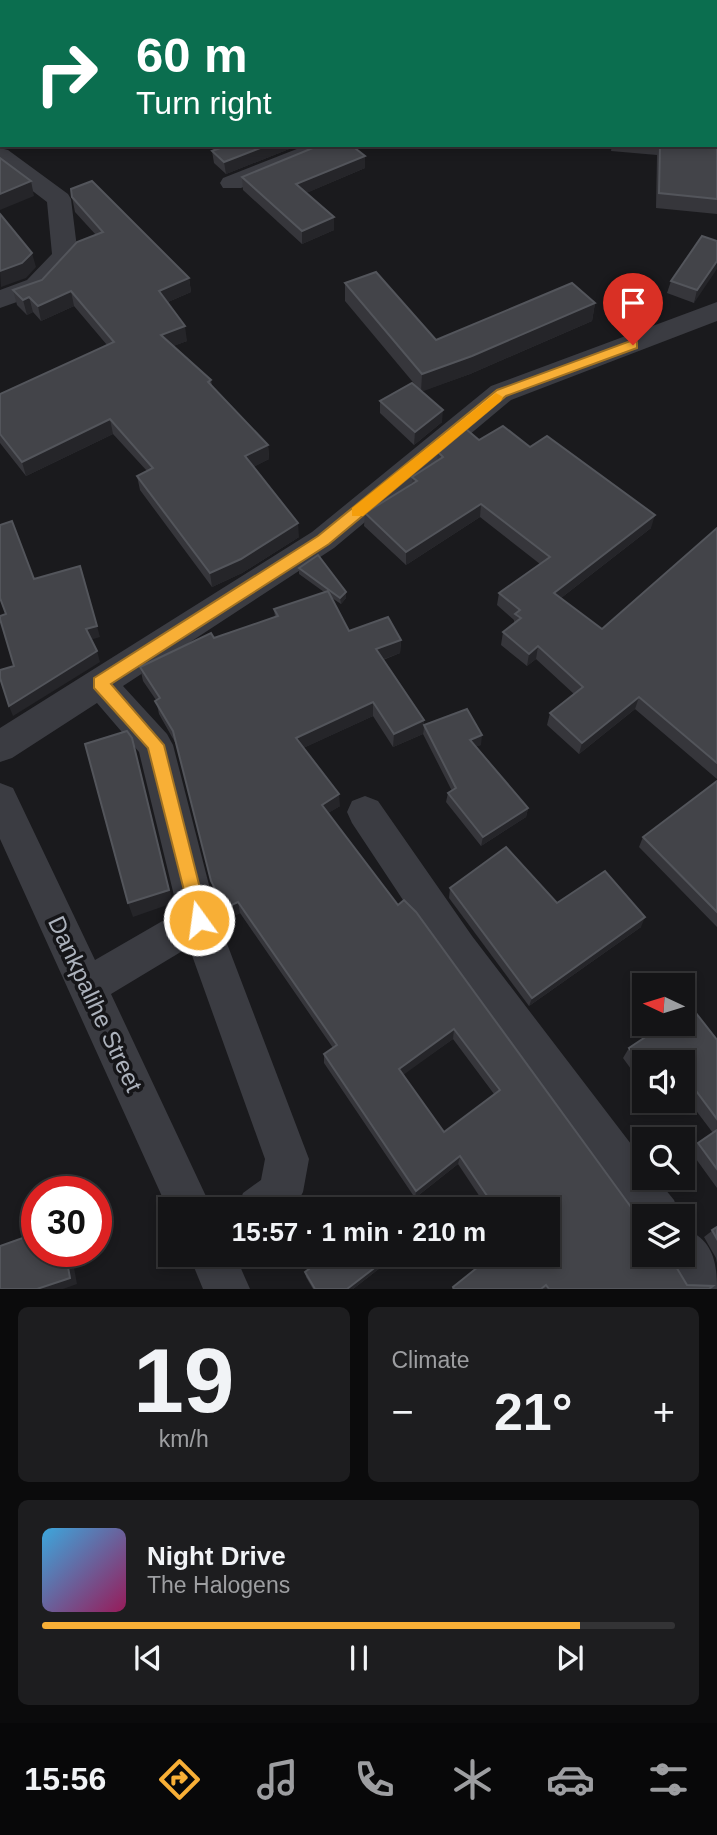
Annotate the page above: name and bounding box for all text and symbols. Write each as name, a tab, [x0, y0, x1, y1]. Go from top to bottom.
icon: right	[21, 28, 112, 119]
text: 60 m	[136, 28, 248, 82]
text: Turn right	[136, 85, 272, 121]
pin	[603, 273, 663, 345]
icon: arrive	[614, 284, 652, 322]
position arrow	[162, 883, 236, 957]
street label: Dankpalihe Street	[43, 912, 148, 1096]
north arrow	[632, 973, 695, 1036]
map controls	[632, 973, 695, 1267]
button: sound	[632, 1050, 695, 1113]
button: search	[632, 1127, 695, 1190]
speed limit sign: 30	[21, 1176, 112, 1267]
button: layers	[632, 1204, 695, 1267]
text: 15:57 · 1 min · 210 m	[232, 1217, 486, 1247]
text: 19	[133, 1330, 234, 1431]
text: Climate	[392, 1347, 469, 1373]
text: 21°	[494, 1383, 573, 1441]
text: −	[392, 1391, 414, 1433]
text: +	[653, 1391, 675, 1433]
text: km/h	[159, 1426, 209, 1452]
text: Night Drive	[147, 1541, 286, 1571]
text: The Halogens	[147, 1572, 290, 1598]
icon: previous	[129, 1639, 167, 1677]
icon: pause	[340, 1639, 378, 1677]
icon: next	[551, 1639, 589, 1677]
icon: directions	[155, 1755, 204, 1804]
icon: music	[253, 1755, 302, 1804]
icon: phone	[350, 1755, 399, 1804]
icon: climate	[448, 1755, 497, 1804]
icon: car	[546, 1755, 595, 1804]
icon: filters	[644, 1755, 693, 1804]
text: 15:56	[24, 1761, 106, 1797]

